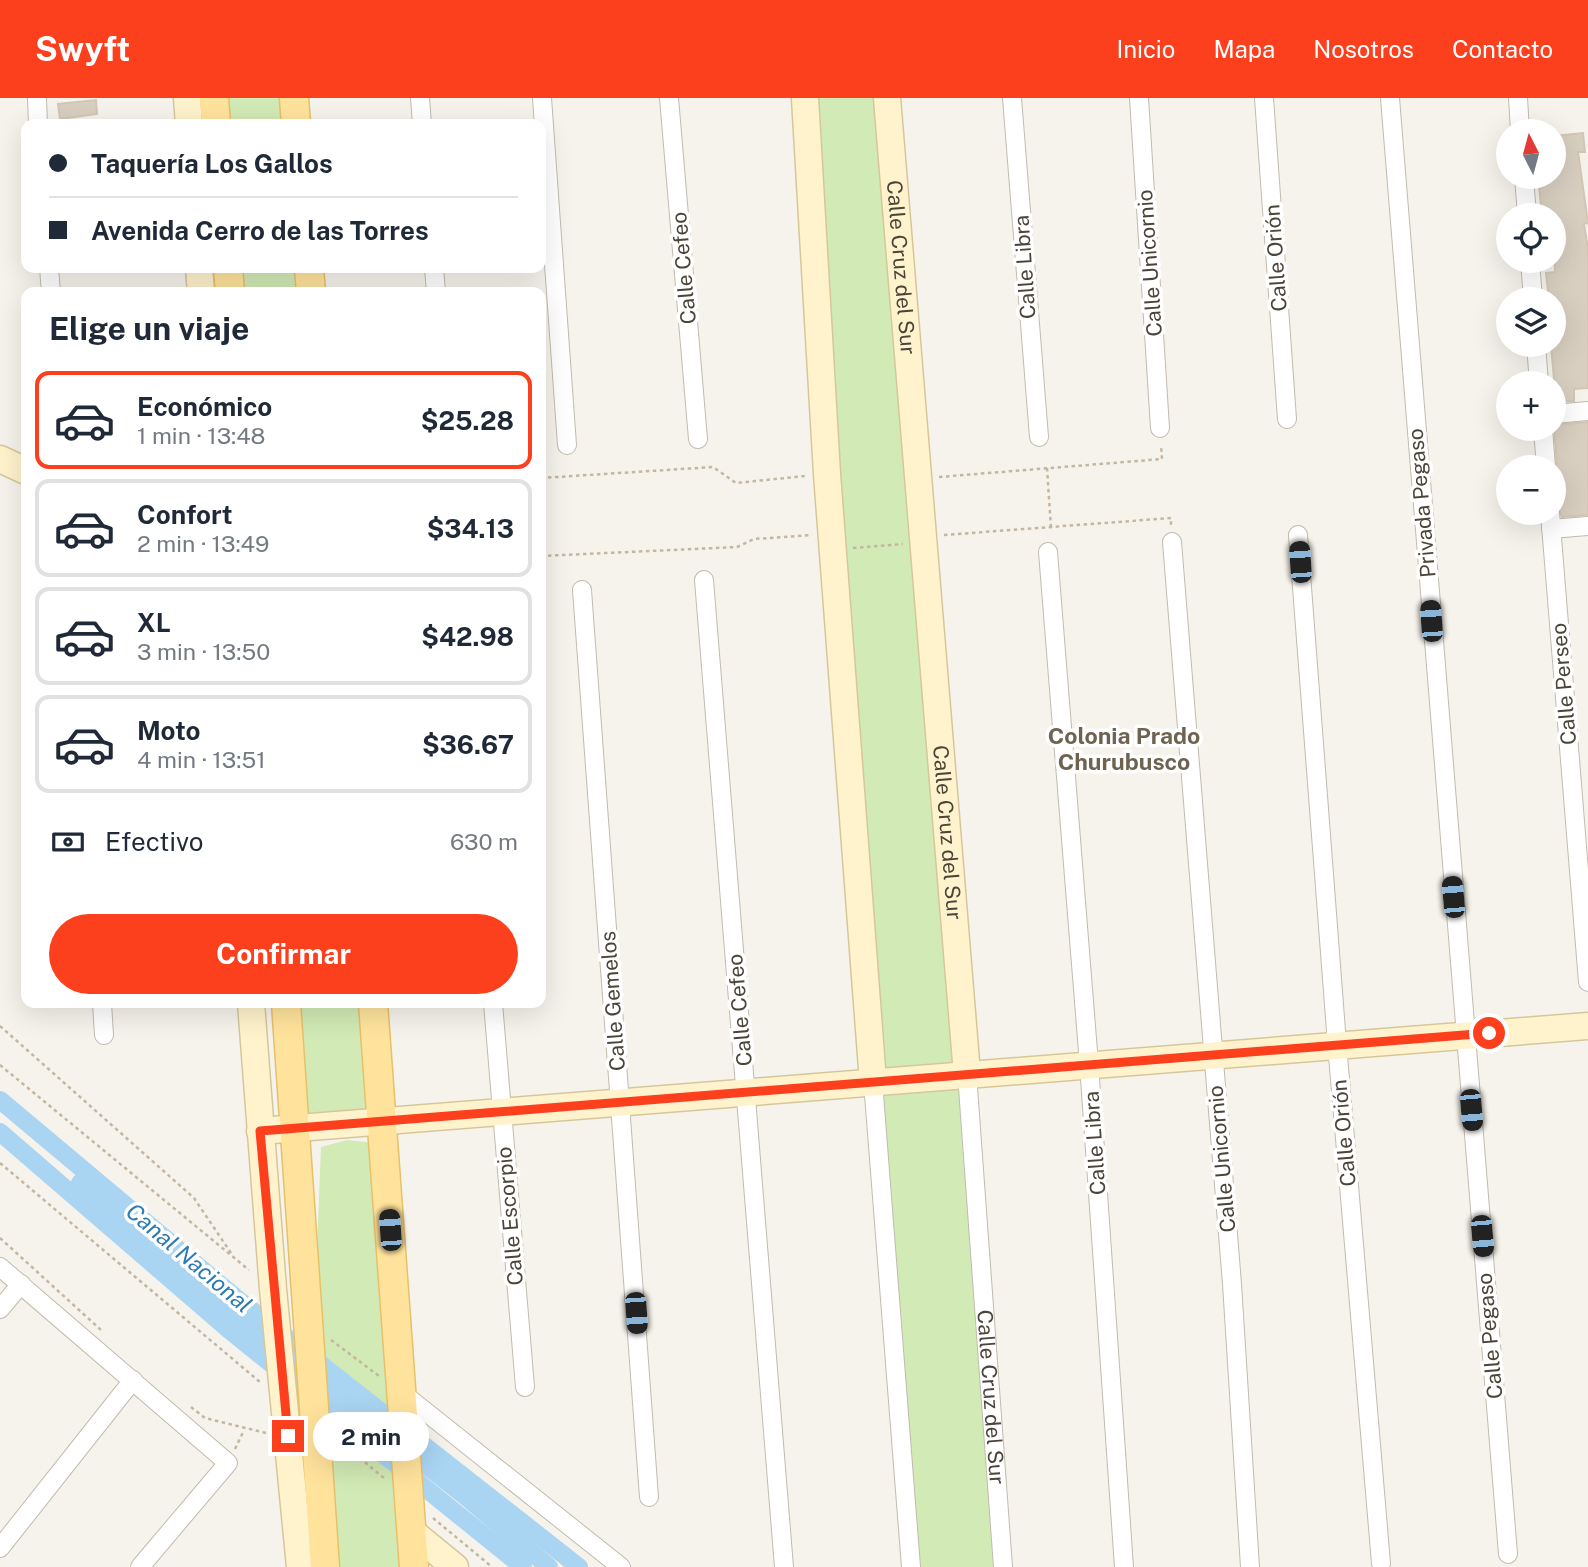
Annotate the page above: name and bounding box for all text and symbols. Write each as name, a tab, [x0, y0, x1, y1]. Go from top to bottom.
text: Swyft	[35, 30, 130, 68]
text: Inicio	[1116, 35, 1175, 63]
text: Mapa	[1213, 35, 1275, 63]
text: Nosotros	[1313, 35, 1414, 63]
text: Contacto	[1452, 35, 1553, 63]
north arrow	[1496, 119, 1566, 189]
map controls	[1496, 119, 1566, 525]
text: Taquería Los Gallos	[91, 148, 333, 179]
street label: Calle Cruz del Sur	[882, 179, 921, 356]
street label: Calle Unicornio	[1132, 189, 1167, 337]
button: locate	[1496, 203, 1566, 273]
street label: Calle Orión	[1259, 204, 1292, 312]
street label: Calle Cefeo	[666, 211, 701, 325]
street label: Calle Libra	[1008, 214, 1041, 320]
text: Avenida Cerro de las Torres	[91, 215, 429, 246]
button: layers	[1496, 287, 1566, 357]
text: Elige un viaje	[49, 310, 249, 347]
button: +	[1496, 371, 1566, 441]
icon: car	[53, 389, 116, 452]
text: Económico	[137, 391, 272, 422]
text: $25.28	[421, 405, 514, 436]
text: 1 min · 13:48	[137, 422, 266, 449]
street label: Privada Pegaso	[1403, 427, 1440, 579]
button: −	[1496, 455, 1566, 525]
icon: car	[53, 497, 116, 560]
text: Confort	[137, 499, 233, 530]
text: $34.13	[427, 513, 514, 544]
text: 2 min · 13:49	[137, 530, 269, 557]
car	[1289, 540, 1312, 584]
car	[1420, 599, 1443, 643]
icon: car	[53, 605, 116, 668]
text: XL	[137, 607, 171, 638]
text: $42.98	[421, 621, 514, 652]
street label: Calle Perseo	[1546, 622, 1581, 746]
text: 3 min · 13:50	[137, 638, 270, 665]
icon: car	[53, 713, 116, 776]
text: Moto	[137, 715, 200, 746]
district label: Colonia Prado Churubusco	[1048, 722, 1200, 775]
text: $36.67	[422, 729, 514, 760]
street label: Calle Cruz del Sur	[928, 744, 967, 921]
text: 4 min · 13:51	[137, 746, 266, 773]
icon: cash	[49, 823, 87, 861]
text: Efectivo	[105, 826, 203, 857]
text: 630 m	[450, 828, 518, 855]
car	[1441, 875, 1466, 919]
button: Confirmar	[49, 914, 518, 994]
street label: Calle Gemelos	[595, 930, 630, 1072]
street label: Calle Cefeo	[722, 953, 757, 1067]
route start	[1473, 1017, 1505, 1049]
street label: Calle Orión	[1326, 1078, 1361, 1188]
street label: Calle Unicornio	[1203, 1085, 1240, 1234]
car	[1459, 1088, 1484, 1132]
street label: Calle Libra	[1078, 1090, 1111, 1196]
street label: Calle Escorpio	[491, 1146, 528, 1286]
water label: Canal Nacional	[121, 1197, 258, 1318]
car	[379, 1208, 402, 1252]
car	[1470, 1214, 1495, 1258]
street label: Calle Pegaso	[1472, 1272, 1507, 1400]
car	[625, 1291, 648, 1335]
street label: Calle Cruz del Sur	[972, 1309, 1010, 1485]
callout: 2 min	[312, 1412, 428, 1460]
route end	[272, 1420, 304, 1452]
text: 2 min	[341, 1423, 401, 1450]

